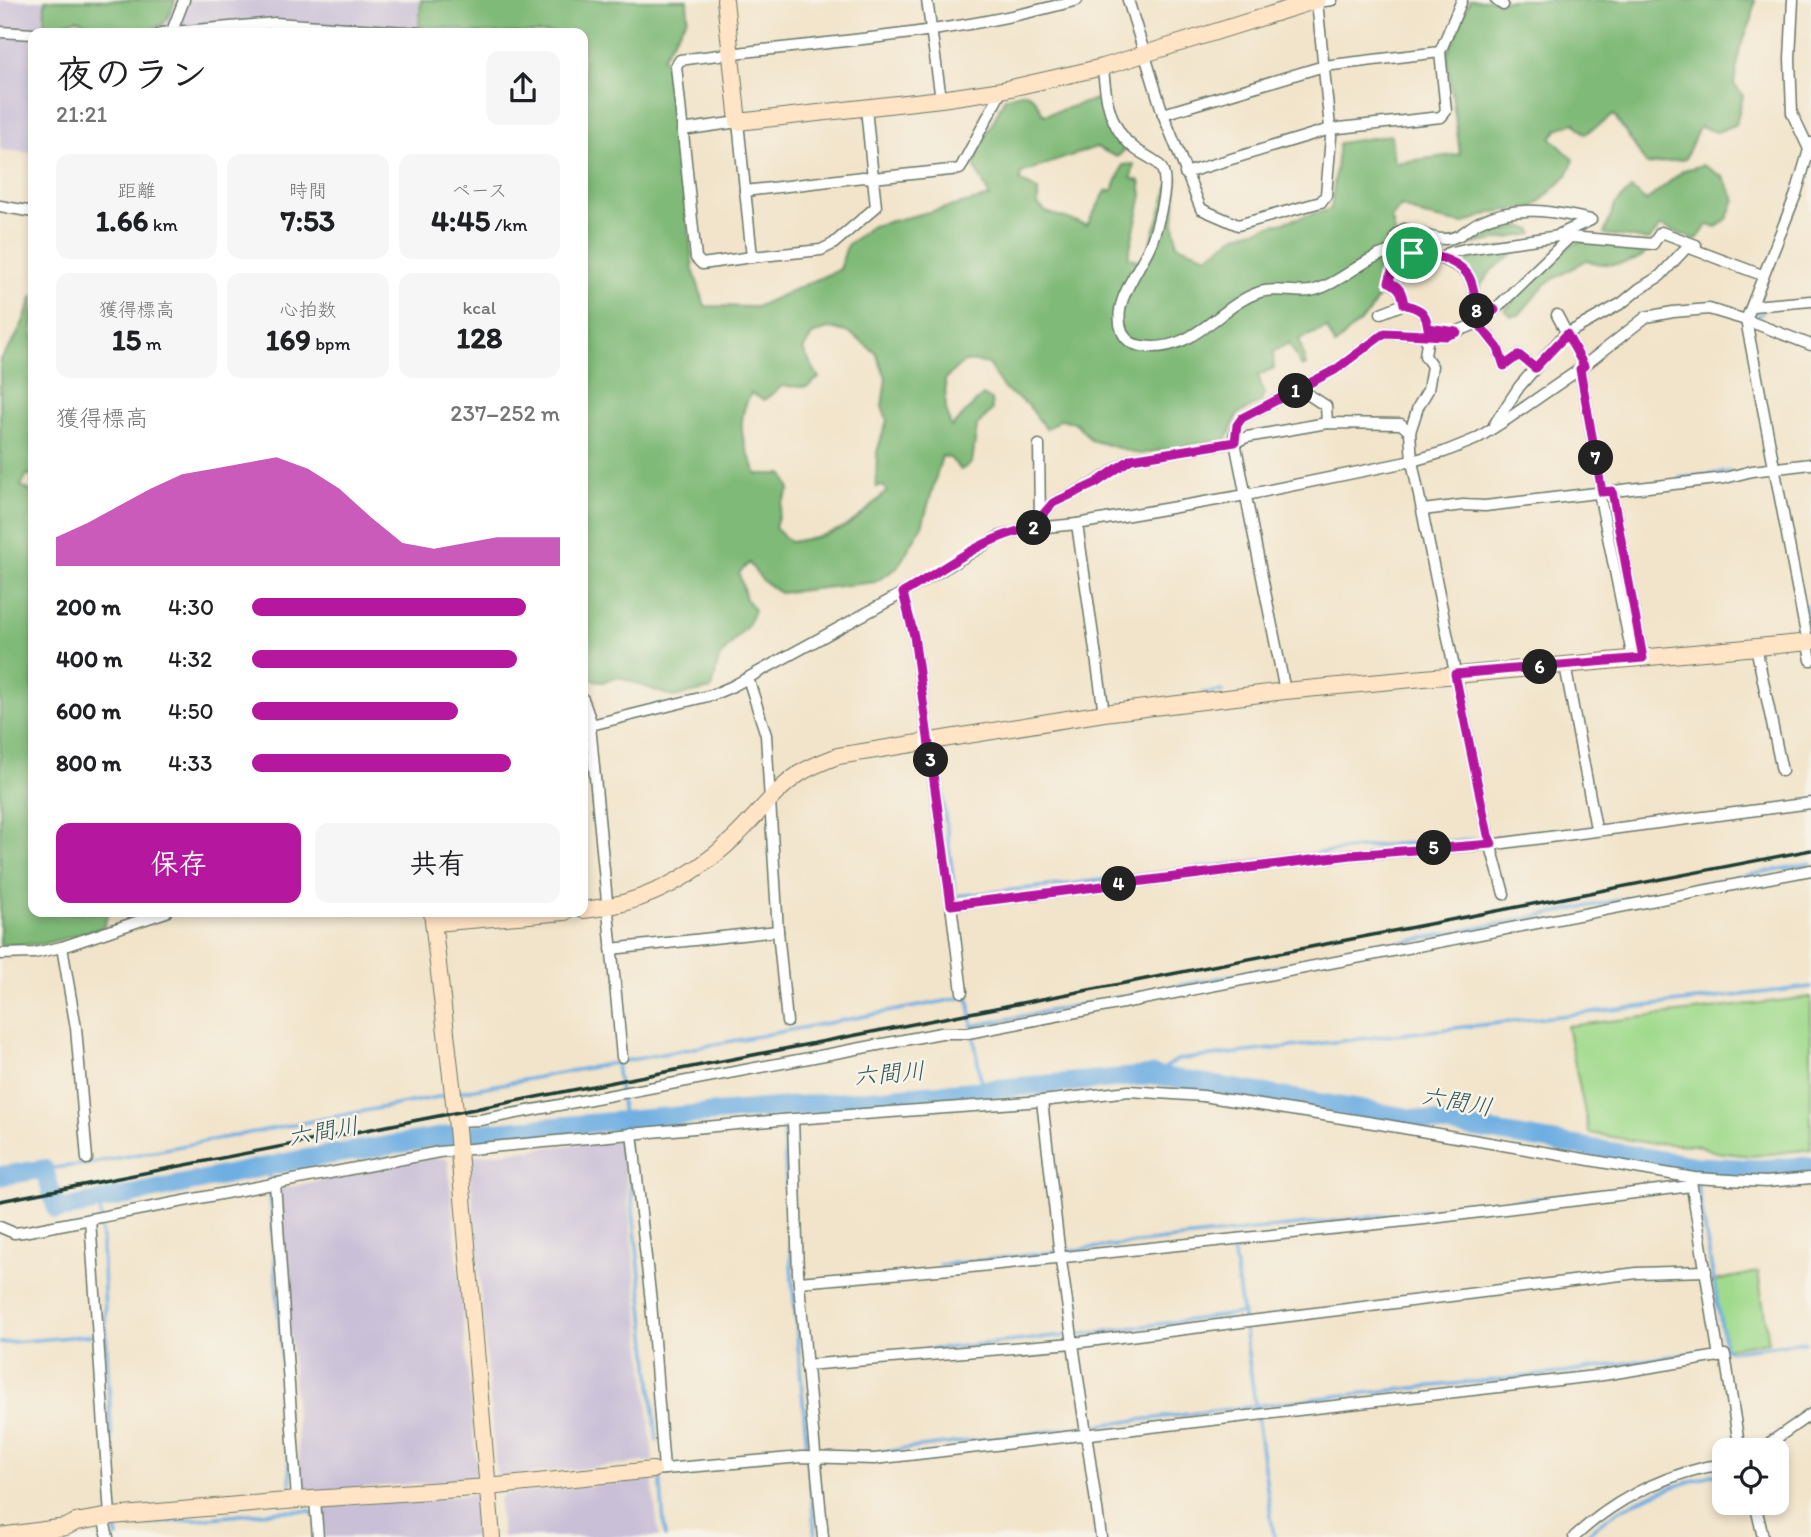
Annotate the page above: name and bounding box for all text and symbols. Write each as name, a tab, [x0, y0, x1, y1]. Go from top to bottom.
text: 夜のラン	[56, 51, 208, 97]
button: share	[486, 51, 560, 125]
text: 21:21	[56, 100, 107, 128]
text: 距離	[118, 179, 156, 202]
text: 時間	[289, 179, 327, 202]
text: ペース	[451, 179, 507, 202]
text: 1.66	[95, 202, 148, 239]
text: 7:53	[281, 202, 335, 239]
text: 4:45	[431, 202, 490, 239]
text: km	[148, 213, 178, 236]
text: /km	[490, 213, 528, 236]
pin	[1382, 223, 1442, 283]
icon: arrive	[1393, 234, 1431, 272]
pin: 8	[1460, 294, 1494, 328]
text: kcal	[462, 296, 496, 319]
text: 獲得標高	[99, 298, 175, 321]
text: 心拍数	[279, 298, 337, 321]
text: 8	[1471, 299, 1482, 322]
text: 128	[456, 319, 502, 356]
text: 15	[112, 321, 141, 358]
text: 169	[265, 321, 311, 358]
text: m	[141, 332, 162, 355]
text: bpm	[311, 332, 351, 355]
pin: 1	[1278, 374, 1314, 408]
text: 1	[1291, 379, 1300, 402]
text: 237–252 m	[450, 399, 560, 427]
text: 獲得標高	[56, 404, 148, 432]
pin: 7	[1578, 440, 1614, 476]
text: 7	[1591, 446, 1600, 469]
pin: 2	[1016, 510, 1052, 546]
text: 2	[1029, 516, 1039, 539]
text: 200 m	[56, 593, 121, 621]
text: 4:30	[168, 593, 214, 621]
text: 400 m	[56, 645, 123, 673]
text: 4:32	[168, 645, 212, 673]
pin: 6	[1522, 650, 1558, 684]
text: 6	[1534, 655, 1545, 678]
text: 600 m	[56, 697, 121, 725]
text: 4:50	[168, 697, 214, 725]
pin: 3	[914, 742, 948, 778]
text: 3	[925, 748, 936, 771]
text: 800 m	[56, 749, 121, 777]
text: 4:33	[168, 749, 213, 777]
button: 保存	[56, 823, 301, 903]
button: 共有	[315, 823, 560, 903]
pin: 5	[1416, 830, 1452, 866]
text: 5	[1429, 836, 1438, 859]
pin: 4	[1102, 866, 1136, 902]
text: 4	[1113, 872, 1124, 895]
water label: 六間川	[852, 1055, 926, 1091]
water label: 六間川	[1419, 1080, 1495, 1122]
water label: 六間川	[285, 1110, 361, 1152]
map controls	[1712, 1438, 1789, 1515]
button: locate	[1712, 1438, 1789, 1515]

